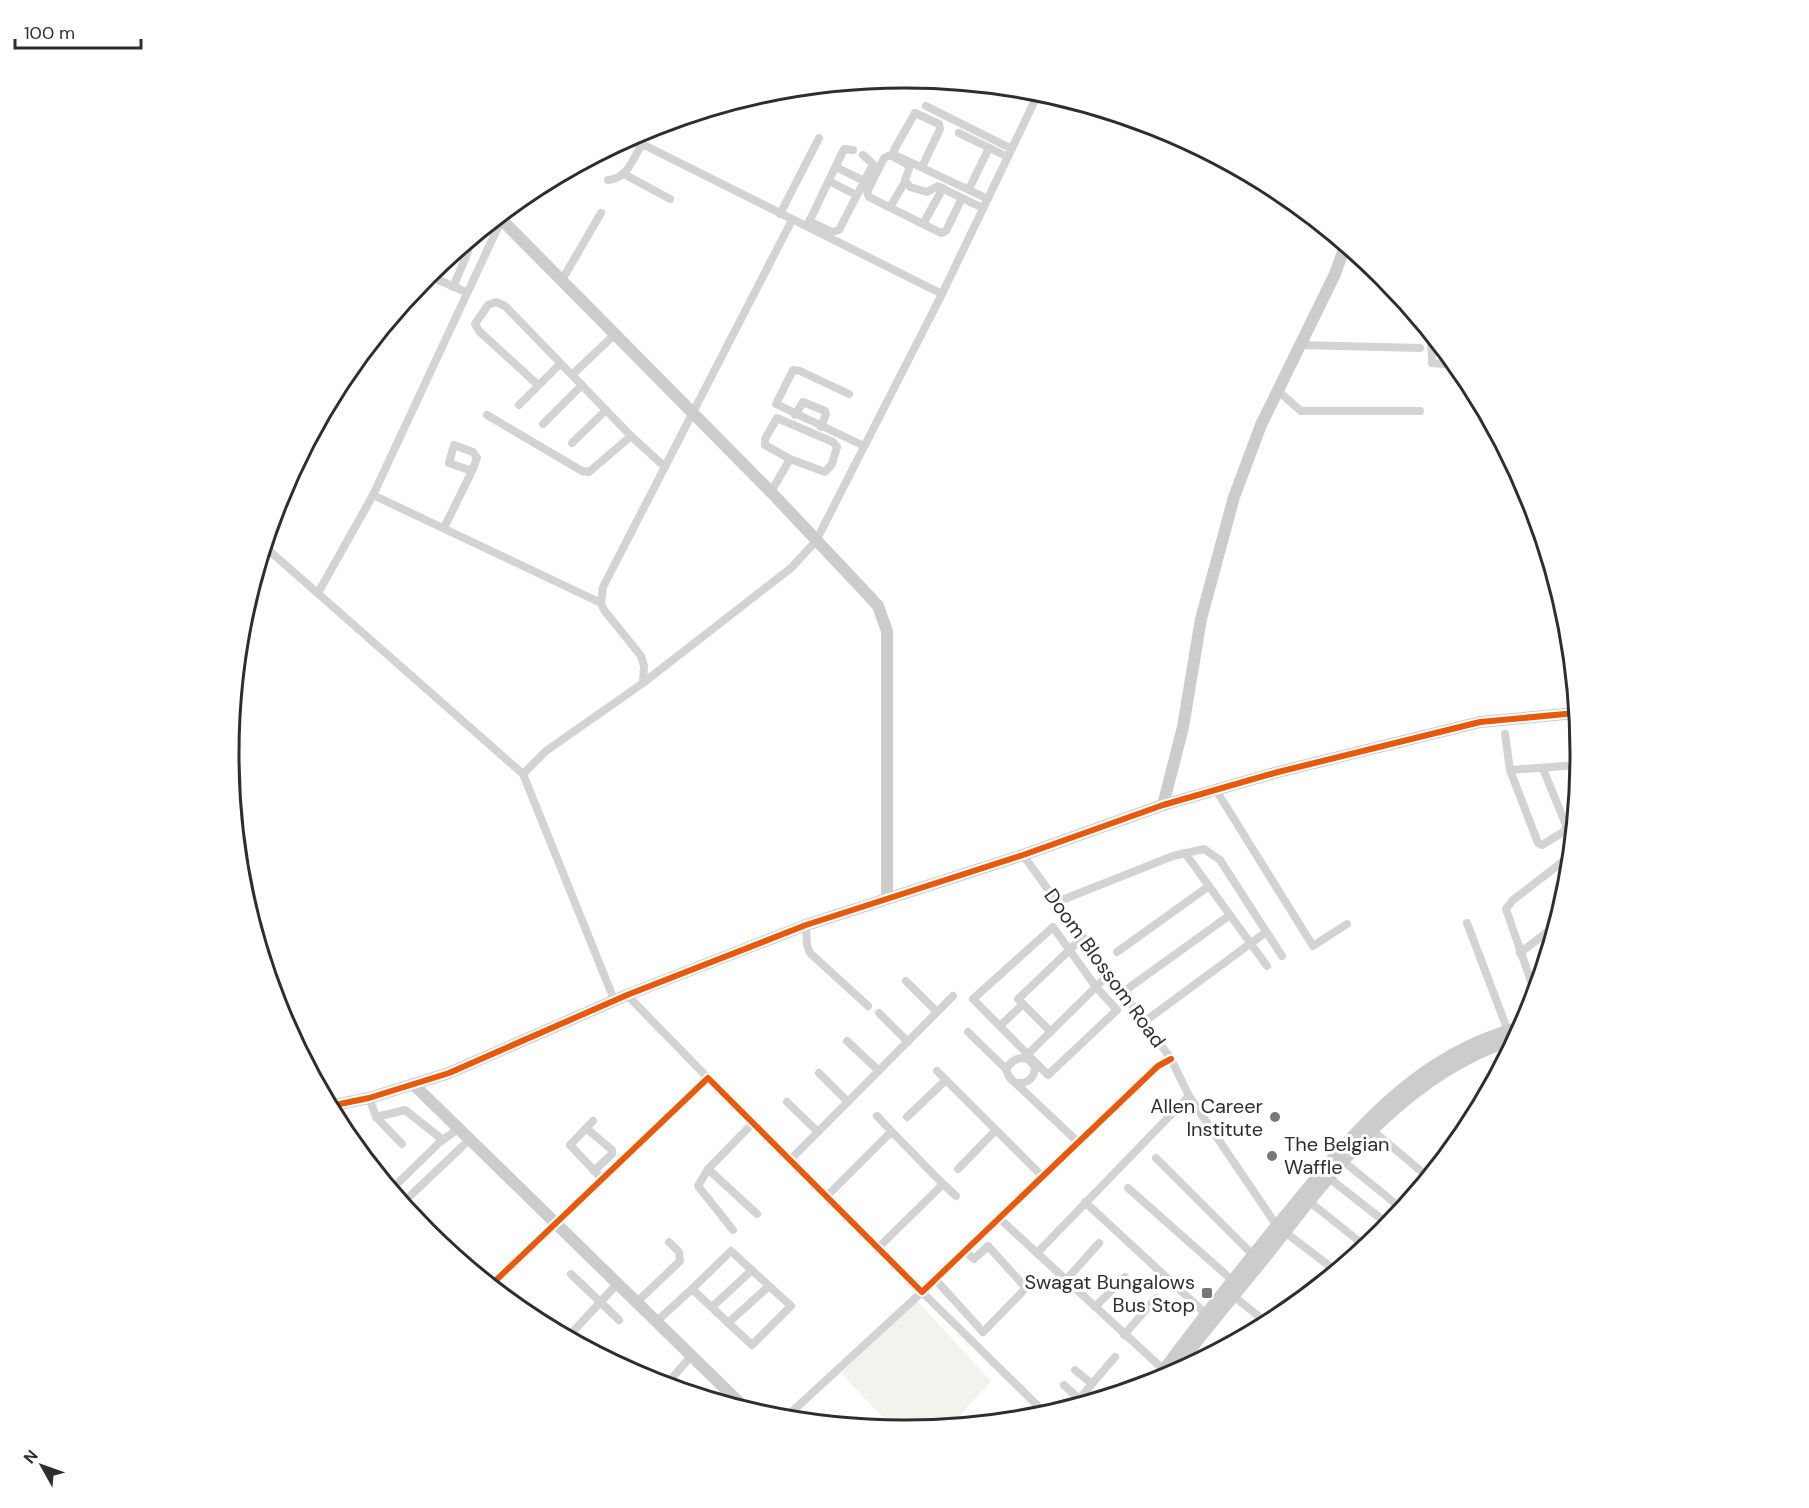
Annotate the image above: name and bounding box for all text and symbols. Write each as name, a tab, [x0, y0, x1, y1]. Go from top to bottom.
scale bar	[15, 12, 141, 50]
text: 100 m	[24, 21, 75, 45]
street label: Doom Blossom Road	[1038, 883, 1172, 1053]
place label: Allen Career Institute	[1150, 1093, 1263, 1142]
marker: Allen Career Institute	[1268, 1110, 1282, 1124]
place label: The Belgian Waffle	[1284, 1131, 1390, 1180]
marker: The Belgian Waffle	[1265, 1149, 1279, 1163]
place label: Swagat Bungalows Bus Stop	[1024, 1269, 1195, 1318]
marker: Swagat Bungalows Bus Stop	[1200, 1286, 1214, 1300]
north arrow	[12, 1436, 72, 1496]
text: N	[19, 1445, 43, 1468]

